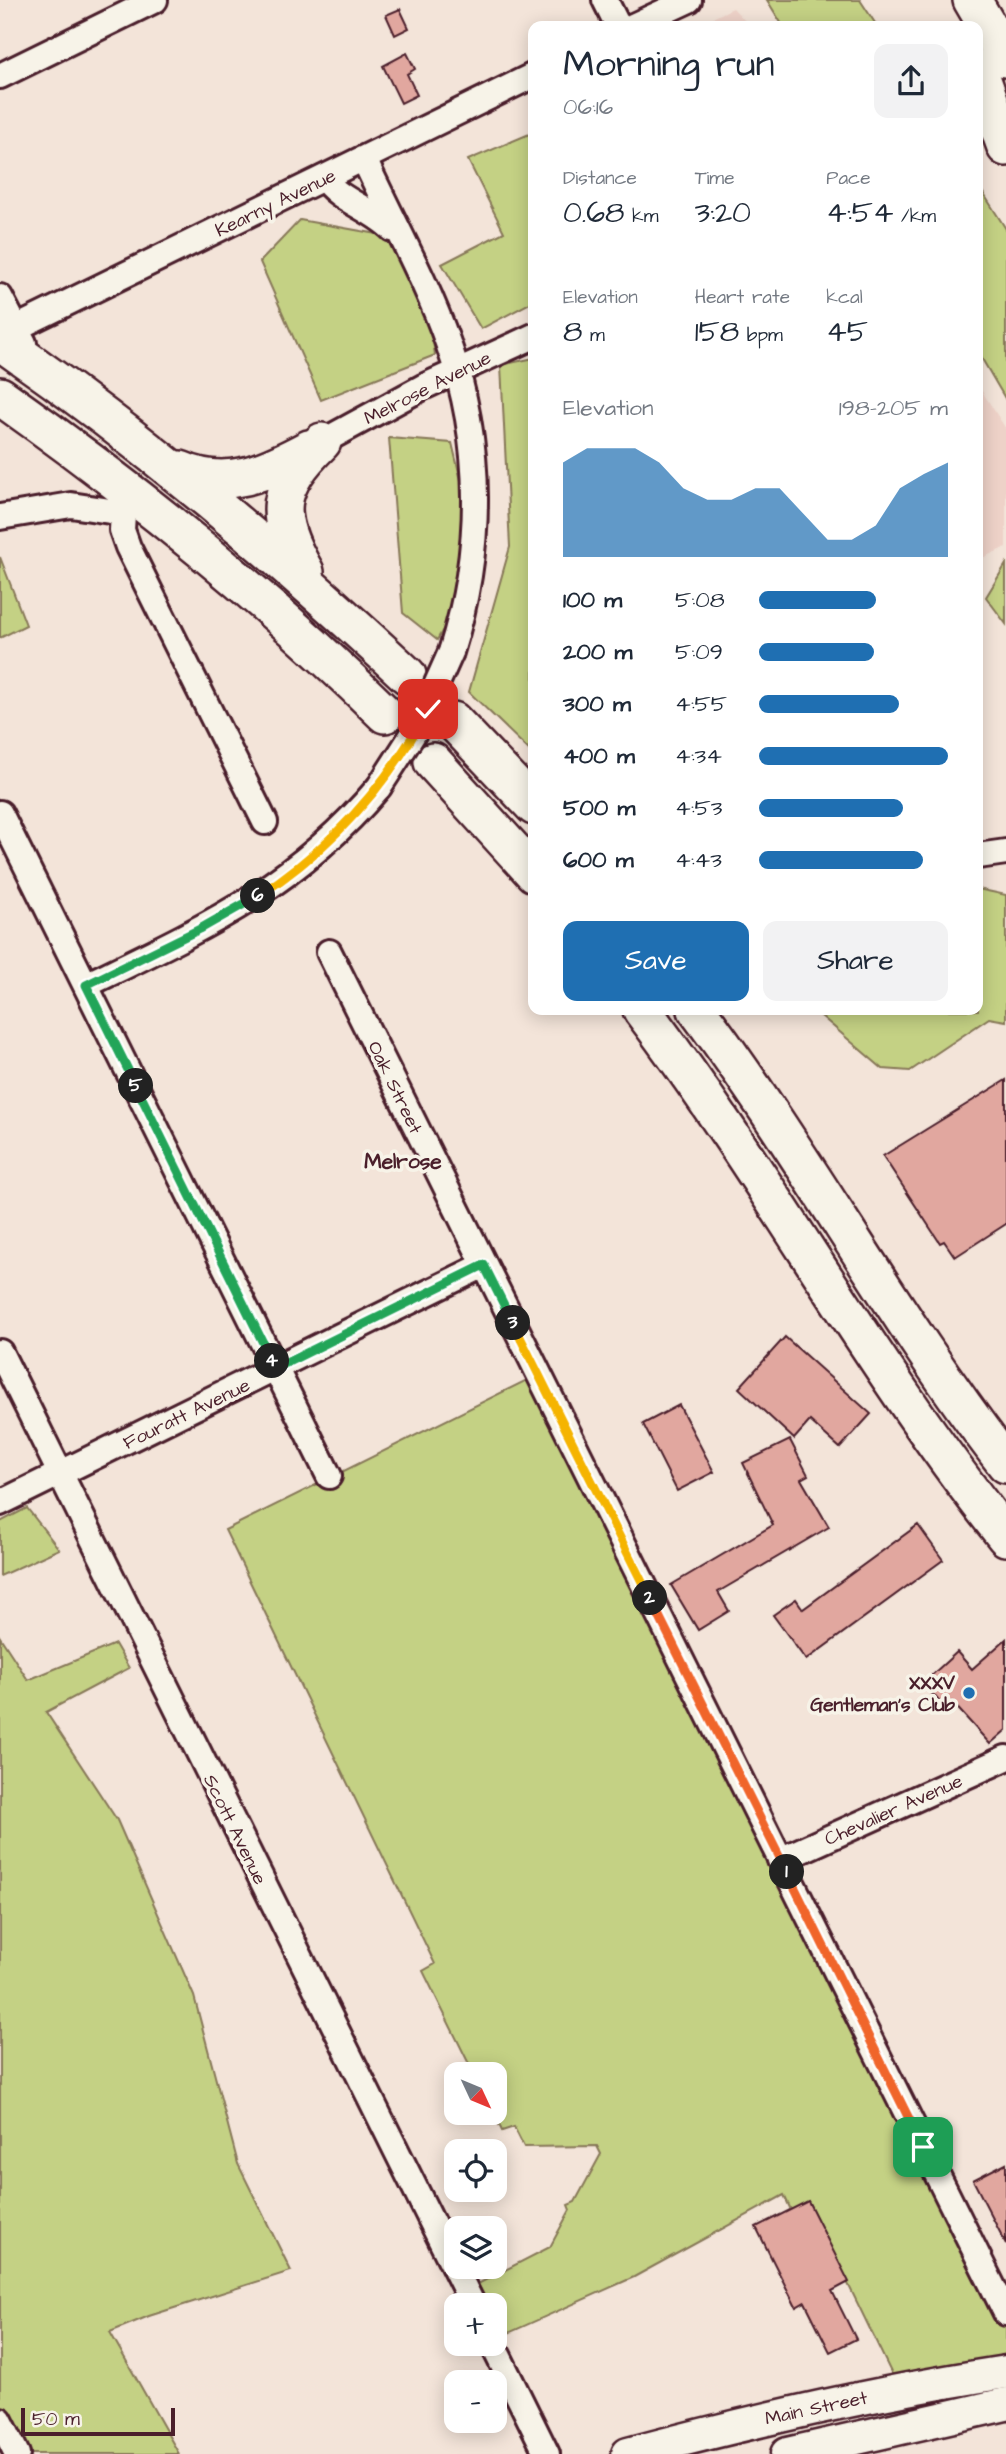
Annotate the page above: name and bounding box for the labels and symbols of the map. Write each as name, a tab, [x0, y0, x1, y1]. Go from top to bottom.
street label: Kearny Avenue	[211, 162, 341, 245]
street label: Melrose Avenue	[359, 345, 496, 432]
pin	[398, 679, 458, 739]
pin: 6	[240, 878, 276, 914]
street label: Oak Street	[361, 1037, 429, 1139]
pin: 5	[118, 1068, 154, 1104]
district label: Melrose	[364, 1147, 442, 1176]
pin: 3	[496, 1306, 530, 1340]
pin: 4	[254, 1344, 290, 1378]
street label: Fouratt Avenue	[119, 1372, 255, 1457]
pin: 2	[632, 1580, 668, 1616]
place label: XXXV Gentleman's Club	[810, 1670, 955, 1719]
marker: XXXV Gentleman's Club	[961, 1685, 977, 1701]
street label: Chevalier Avenue	[820, 1768, 967, 1853]
street label: Scott Avenue	[196, 1770, 273, 1889]
pin: 1	[770, 1854, 804, 1890]
north arrow	[444, 2062, 508, 2124]
pin	[893, 2117, 953, 2177]
street label: Main Street	[763, 2384, 870, 2432]
scale bar	[21, 2405, 175, 2437]

